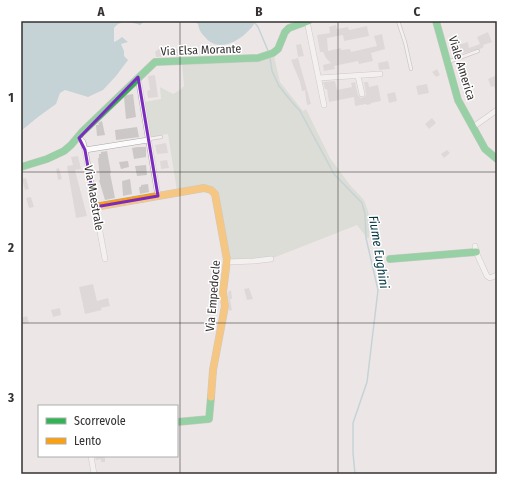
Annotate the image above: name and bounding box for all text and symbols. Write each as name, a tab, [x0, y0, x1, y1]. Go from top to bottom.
text: A	[96, 4, 105, 19]
text: B	[255, 4, 263, 19]
text: C	[414, 4, 421, 19]
street label: Viale America	[446, 34, 478, 102]
street label: Via Elsa Morante	[160, 42, 242, 58]
text: 1	[8, 90, 14, 105]
street label: Via Maestrale	[81, 164, 107, 232]
water label: Fiume Eughini	[366, 214, 392, 290]
text: 2	[7, 240, 14, 255]
street label: Via Empedocle	[203, 260, 223, 332]
text: 3	[7, 390, 14, 405]
legend	[38, 405, 178, 457]
text: Scorrevole	[74, 414, 126, 428]
text: Lento	[74, 434, 101, 448]

